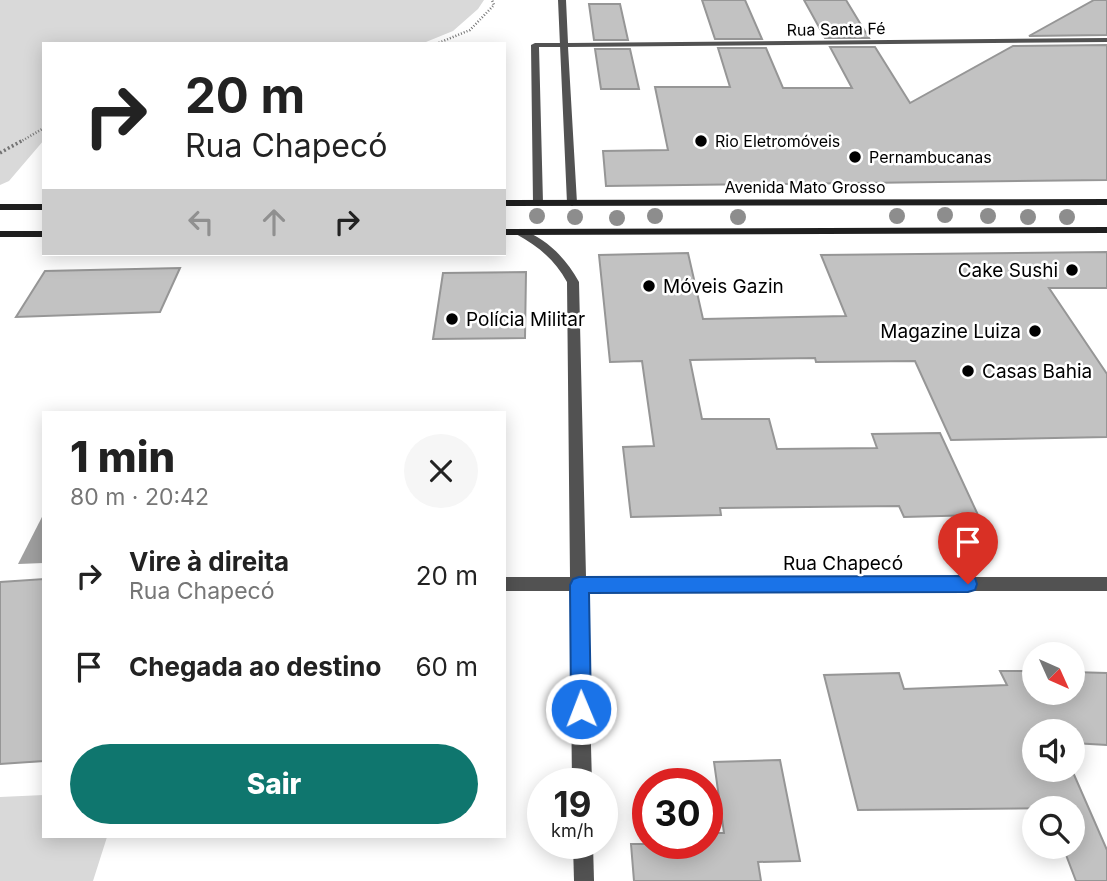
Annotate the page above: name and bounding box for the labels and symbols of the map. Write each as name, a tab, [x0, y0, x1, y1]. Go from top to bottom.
street label: Rua Santa Fé	[786, 18, 886, 40]
place label: Rio Eletromóveis	[715, 131, 840, 151]
marker: Rio Eletromóveis	[693, 133, 709, 149]
place label: Pernambucanas	[869, 147, 992, 167]
marker: Pernambucanas	[847, 149, 863, 165]
street label: Avenida Mato Grosso	[725, 177, 885, 197]
place label: Cake Sushi	[958, 259, 1058, 282]
marker: Cake Sushi	[1064, 262, 1080, 278]
place label: Móveis Gazin	[663, 275, 784, 298]
marker: Móveis Gazin	[641, 278, 657, 294]
place label: Polícia Militar	[466, 308, 585, 331]
marker: Polícia Militar	[444, 311, 460, 327]
place label: Magazine Luiza	[880, 320, 1021, 343]
marker: Magazine Luiza	[1027, 323, 1043, 339]
place label: Casas Bahia	[982, 360, 1092, 383]
marker: Casas Bahia	[960, 363, 976, 379]
pin	[938, 512, 998, 584]
street label: Rua Chapecó	[783, 552, 903, 575]
north arrow	[1022, 642, 1085, 705]
position arrow	[544, 672, 618, 746]
speed limit sign: 30	[632, 768, 723, 859]

